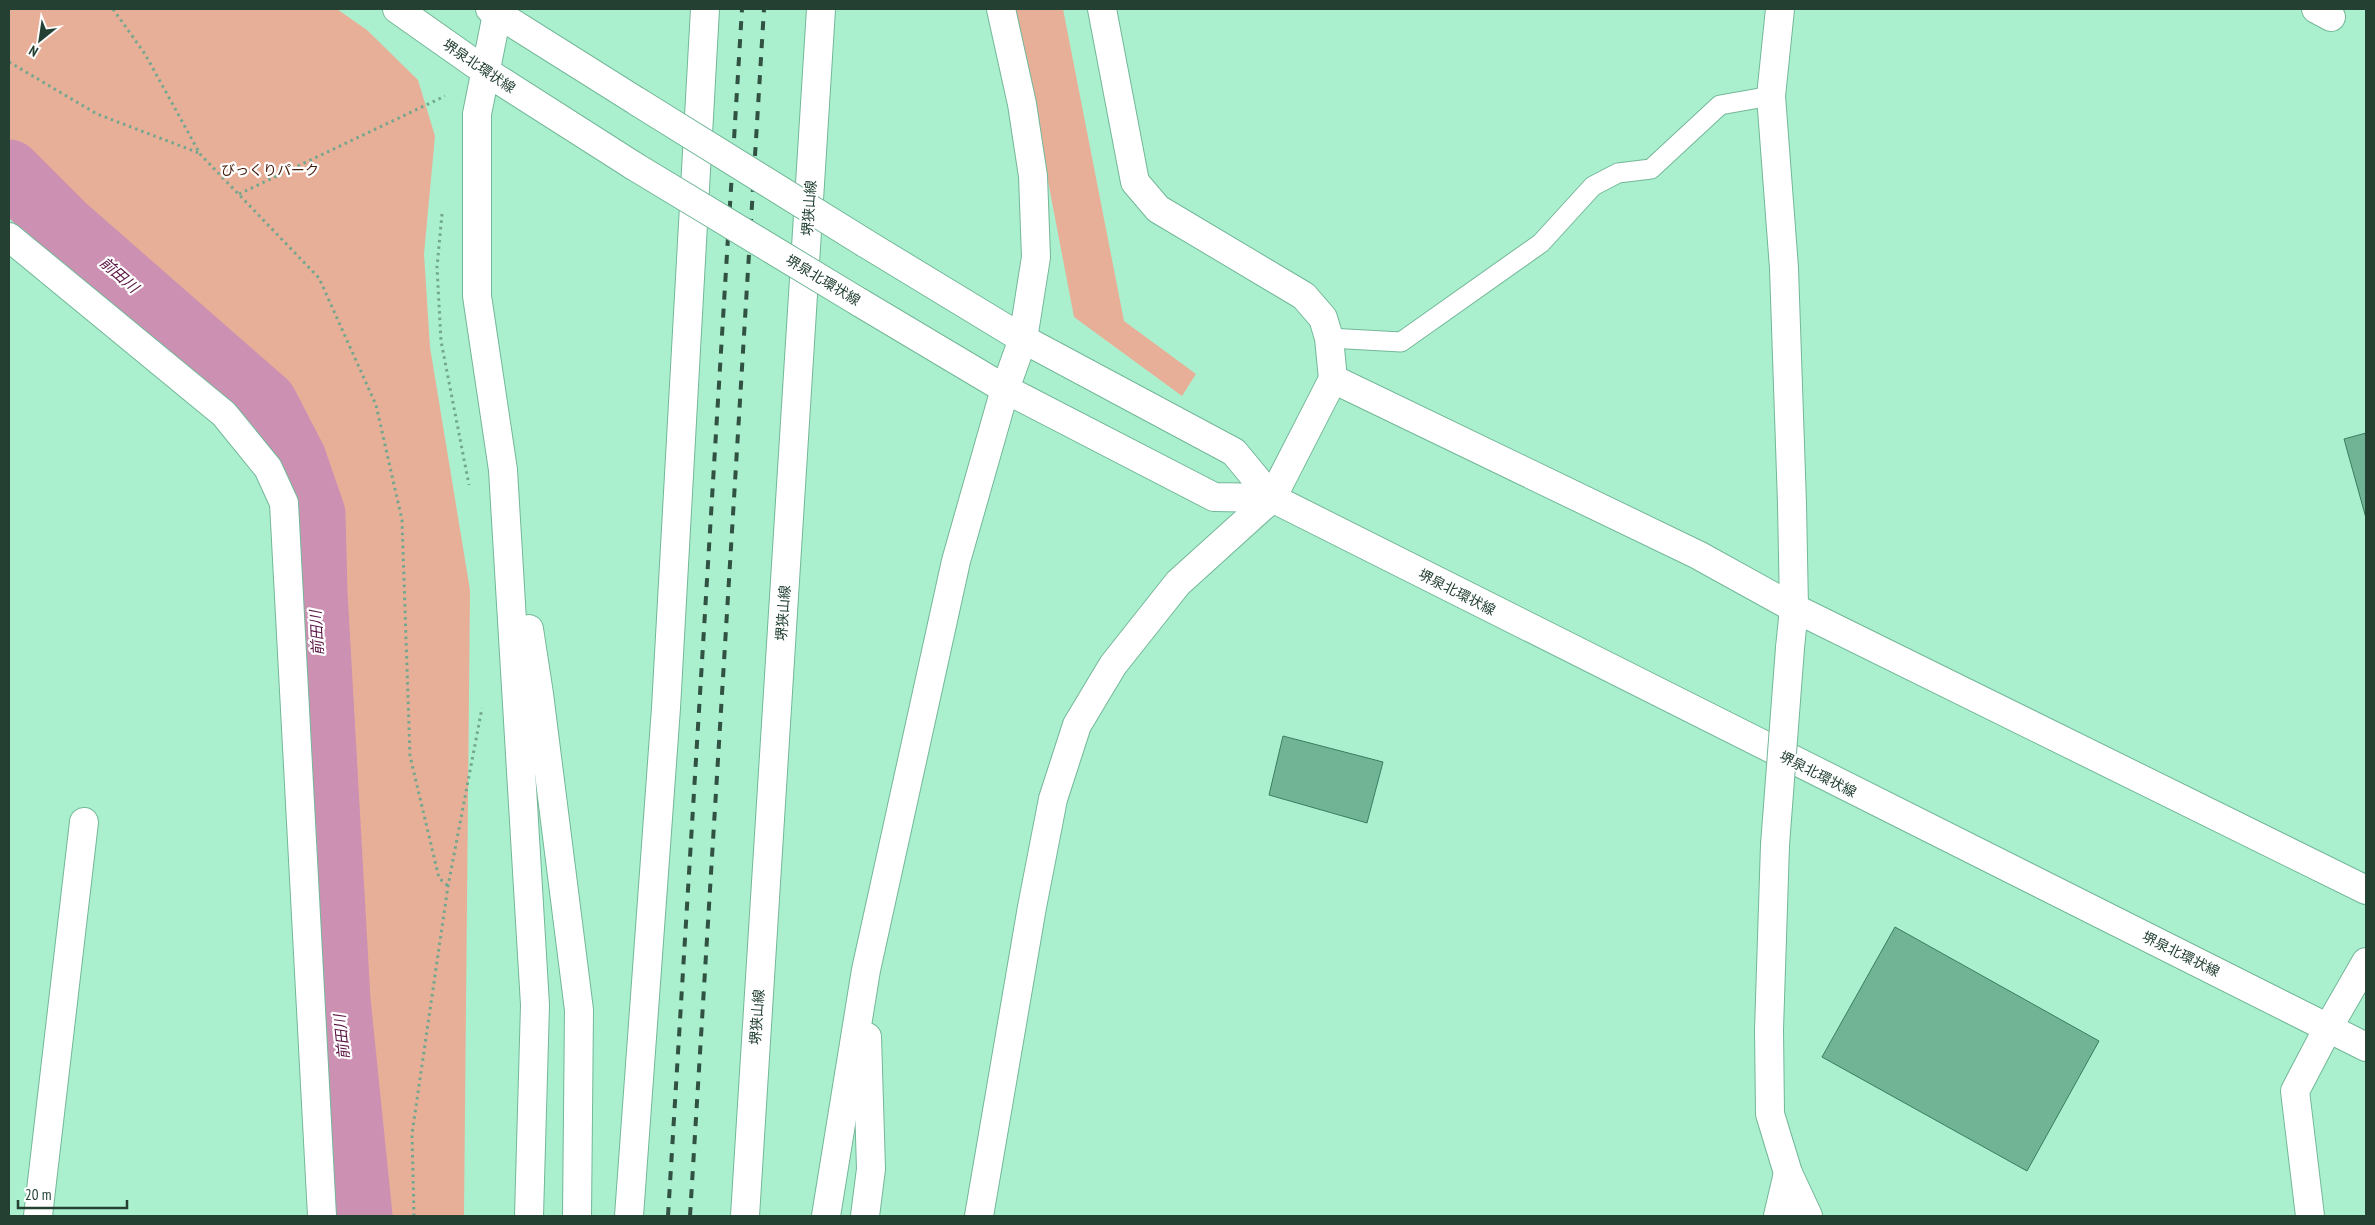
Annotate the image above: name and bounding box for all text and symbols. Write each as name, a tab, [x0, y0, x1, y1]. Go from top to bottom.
north arrow	[15, 15, 65, 65]
street label: 堺泉北環状線	[439, 35, 519, 97]
text: N	[26, 42, 41, 61]
park label: びっくりパーク	[221, 161, 319, 179]
street label: 堺狭山線	[798, 179, 820, 237]
street label: 堺泉北環状線	[782, 251, 864, 309]
water label: 前田川	[96, 253, 144, 298]
street label: 堺泉北環状線	[1415, 565, 1499, 619]
street label: 堺狭山線	[772, 584, 794, 642]
water label: 前田川	[306, 608, 327, 656]
street label: 堺泉北環状線	[1776, 747, 1860, 801]
street label: 堺泉北環状線	[2139, 927, 2223, 981]
street label: 堺狭山線	[746, 988, 768, 1046]
water label: 前田川	[329, 1012, 353, 1060]
scale bar	[18, 1178, 126, 1210]
text: 20 m	[25, 1185, 51, 1204]

